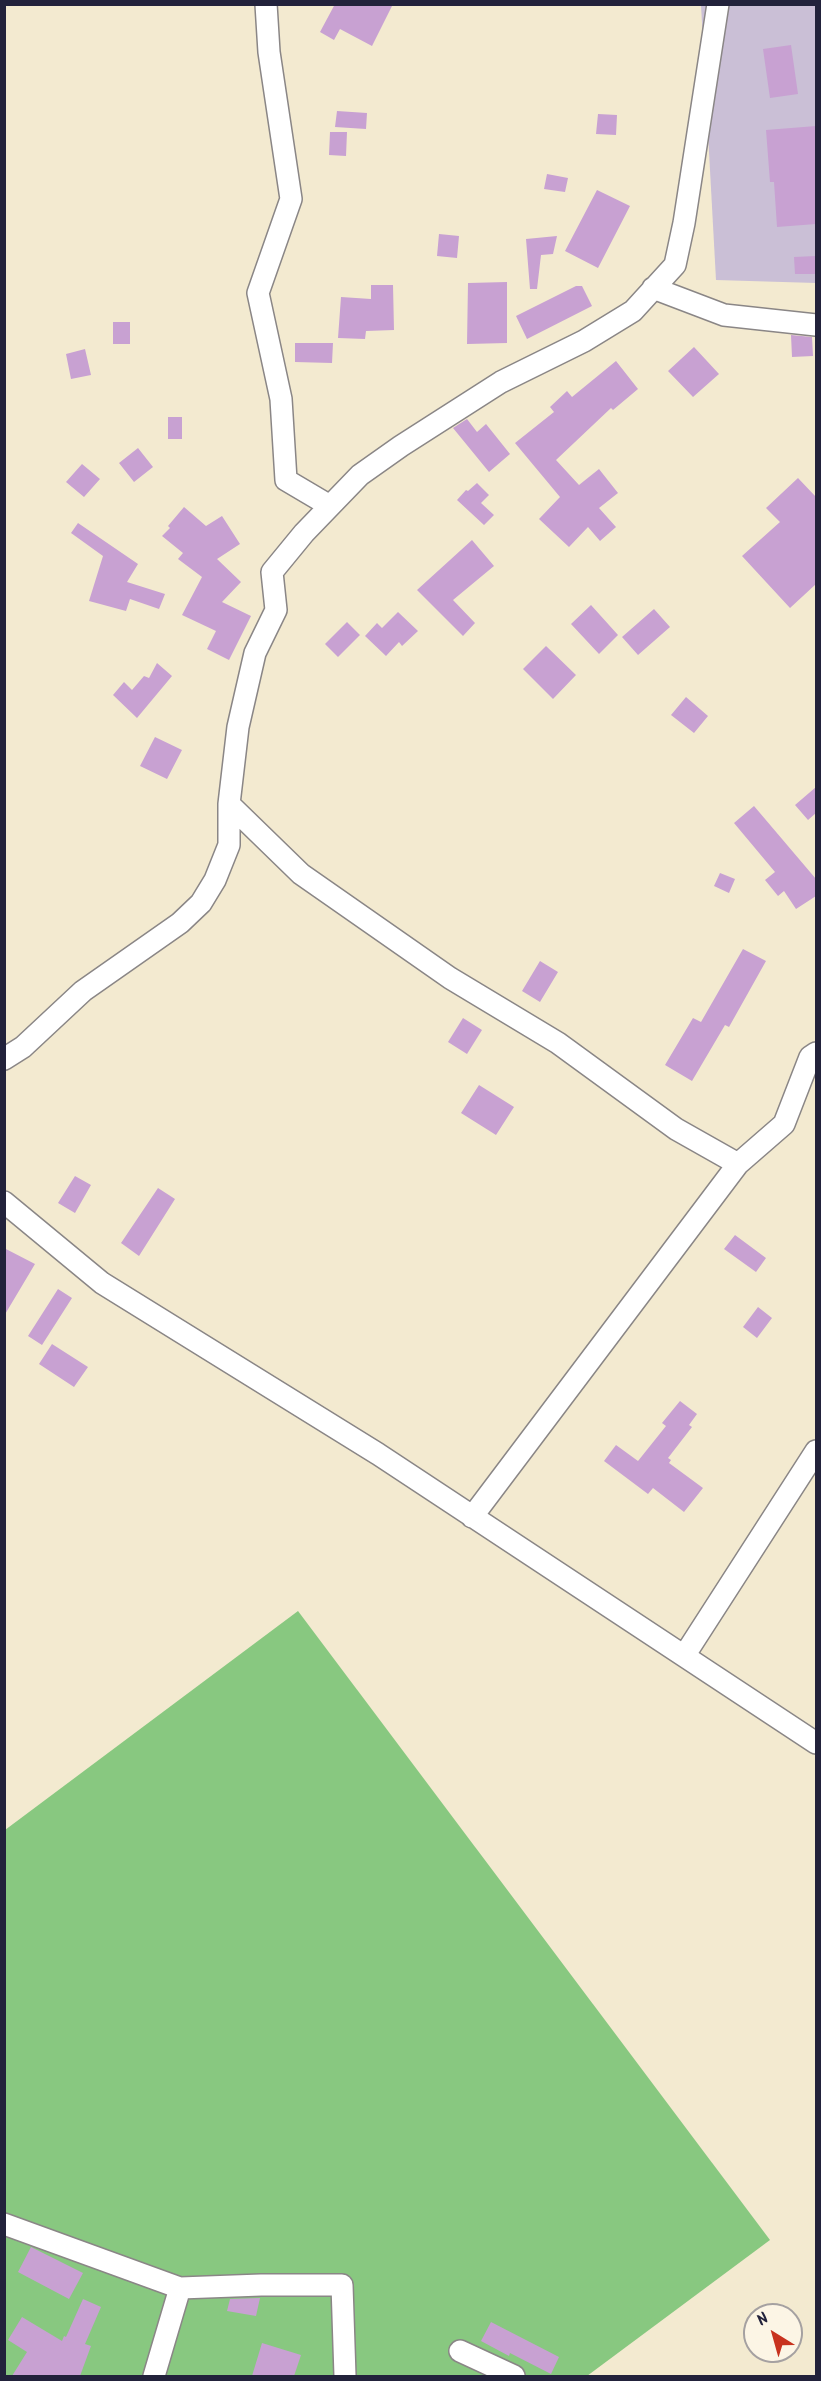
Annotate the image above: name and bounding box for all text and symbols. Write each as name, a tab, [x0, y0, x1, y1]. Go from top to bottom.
north arrow	[743, 2303, 803, 2363]
text: N	[752, 2307, 775, 2333]

